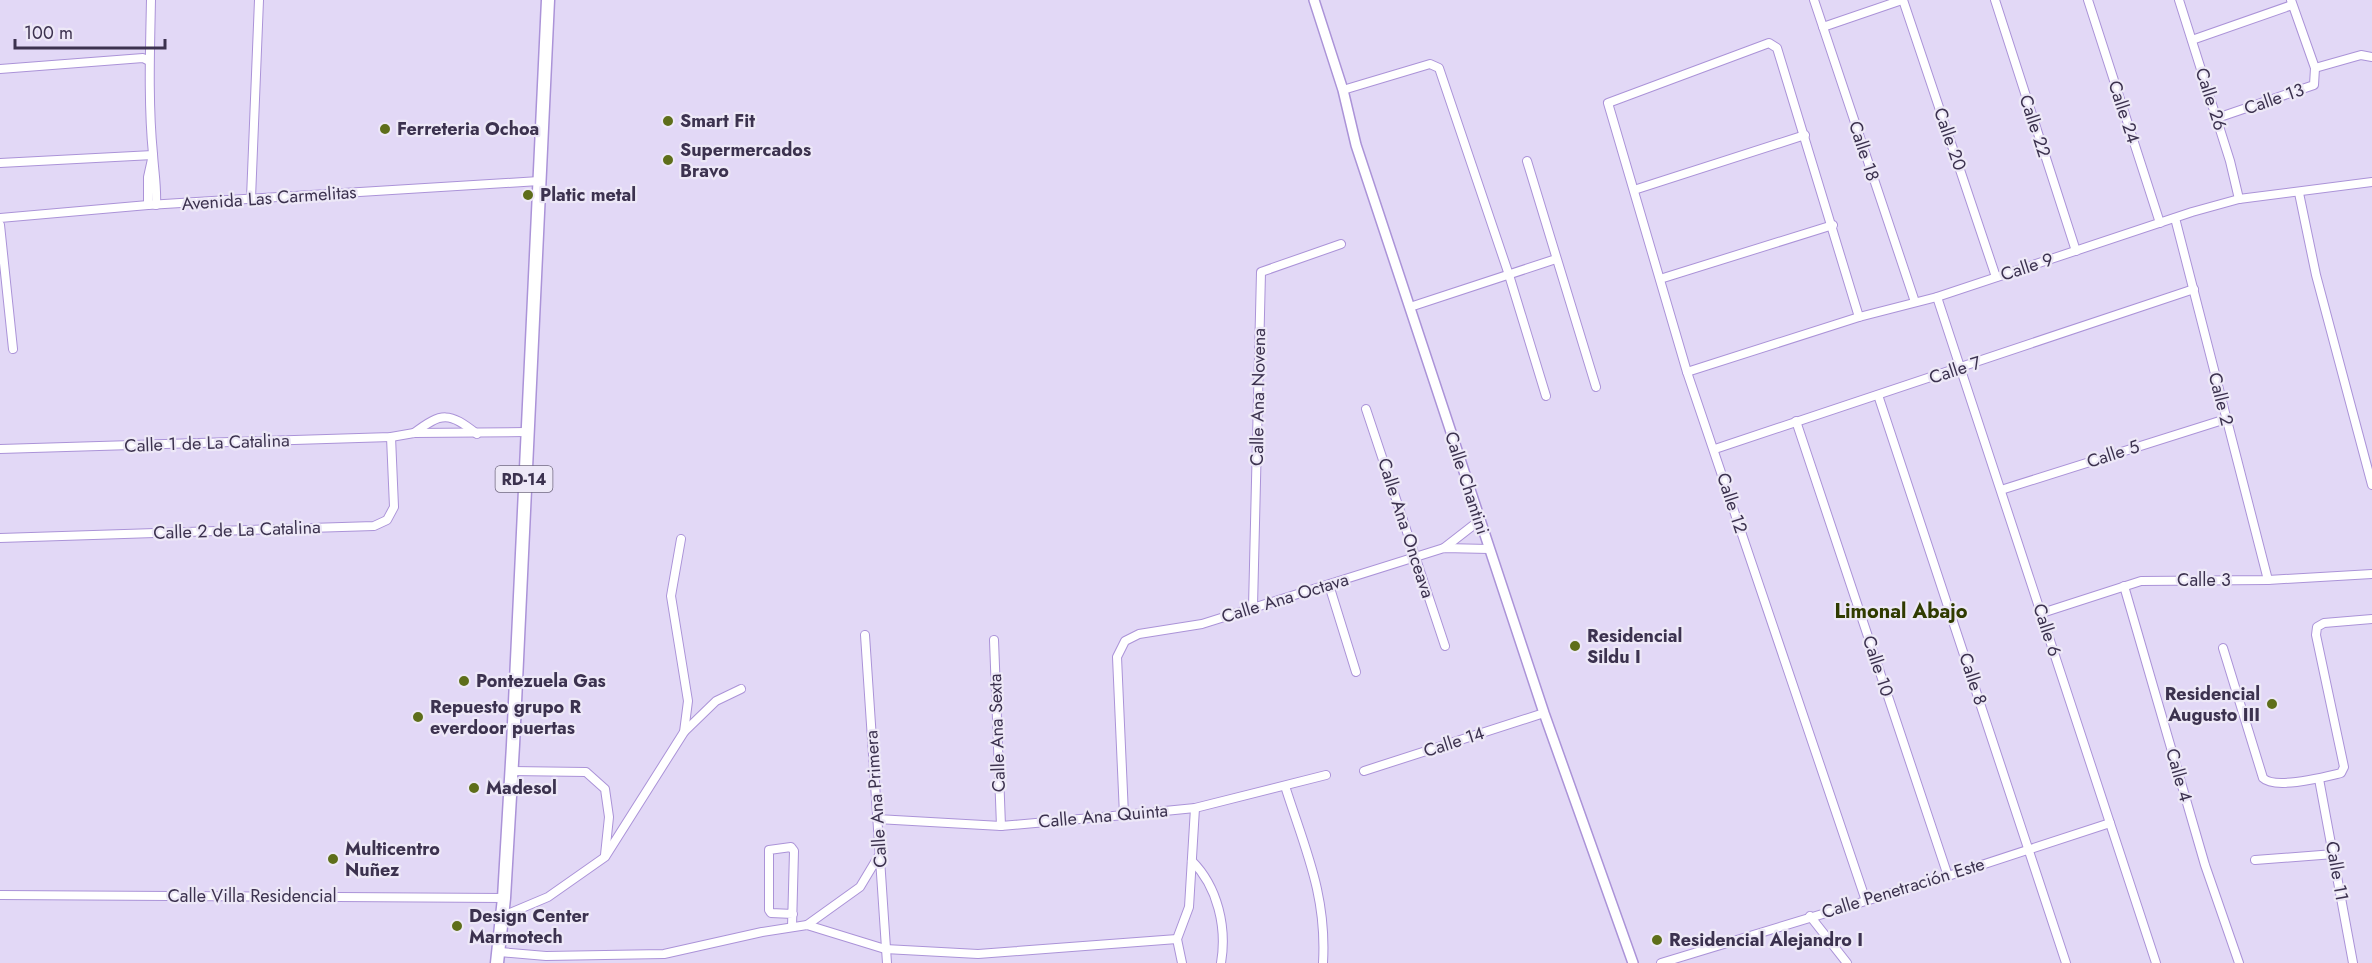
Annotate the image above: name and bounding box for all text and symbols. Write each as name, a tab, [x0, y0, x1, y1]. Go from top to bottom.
scale bar	[15, 12, 165, 50]
text: 100 m	[24, 20, 73, 46]
street label: Calle 26	[2189, 64, 2233, 134]
street label: Calle 24	[2102, 77, 2146, 147]
street label: Calle 13	[2241, 77, 2308, 121]
street label: Calle 22	[2013, 91, 2057, 161]
street label: Calle 20	[1927, 104, 1973, 174]
place label: Smart Fit	[680, 108, 755, 134]
marker: Smart Fit	[661, 114, 675, 128]
place label: Ferreteria Ochoa	[397, 116, 539, 142]
street label: Calle 18	[1842, 118, 1886, 184]
marker: Ferreteria Ochoa	[378, 122, 392, 136]
place label: Supermercados Bravo	[680, 137, 811, 184]
marker: Supermercados Bravo	[661, 153, 675, 167]
street label: Avenida Las Carmelitas	[181, 179, 357, 217]
place label: Platic metal	[540, 182, 636, 208]
marker: Platic metal	[521, 188, 535, 202]
street label: Calle 9	[1997, 246, 2057, 288]
street label: Calle Ana Novena	[1244, 328, 1272, 466]
street label: Calle 7	[1926, 349, 1985, 391]
street label: Calle 2	[2202, 370, 2240, 428]
street label: Calle 1 de La Catalina	[124, 427, 290, 459]
street label: Calle Chantini	[1438, 428, 1496, 538]
street label: Calle 5	[2083, 433, 2143, 475]
street label: Calle Ana Onceava	[1371, 455, 1441, 601]
road number: RD-14	[496, 466, 552, 492]
street label: Calle 12	[1710, 469, 1754, 537]
street label: Calle 2 de La Catalina	[153, 514, 321, 546]
street label: Calle Ana Octava	[1218, 566, 1352, 630]
street label: Calle 3	[2177, 567, 2231, 593]
district label: Limonal Abajo	[1834, 597, 1968, 626]
street label: Calle 6	[2026, 600, 2068, 660]
place label: Residencial Sildu I	[1587, 623, 1682, 670]
street label: Calle 10	[1856, 632, 1900, 700]
marker: Residencial Sildu I	[1568, 639, 1582, 653]
street label: Calle 8	[1952, 649, 1994, 709]
place label: Pontezuela Gas	[476, 668, 606, 694]
street label: Calle Ana Sexta	[982, 673, 1012, 793]
marker: Pontezuela Gas	[457, 674, 471, 688]
place label: Residencial Augusto III	[2165, 681, 2260, 728]
place label: Repuesto grupo R everdoor puertas	[430, 694, 582, 741]
marker: Residencial Augusto III	[2265, 697, 2279, 711]
marker: Repuesto grupo R everdoor puertas	[411, 710, 425, 724]
street label: Calle 14	[1420, 720, 1488, 764]
street label: Calle Ana Primera	[858, 729, 894, 869]
street label: Calle 4	[2159, 745, 2199, 805]
place label: Madesol	[486, 775, 557, 801]
marker: Madesol	[467, 781, 481, 795]
street label: Calle Ana Quinta	[1037, 797, 1169, 835]
place label: Multicentro Nuñez	[345, 836, 440, 883]
street label: Calle 11	[2319, 839, 2355, 903]
street label: Calle Penetración Este	[1818, 851, 1988, 925]
marker: Multicentro Nuñez	[326, 852, 340, 866]
street label: Calle Villa Residencial	[167, 883, 337, 909]
place label: Design Center Marmotech	[469, 903, 590, 950]
marker: Design Center Marmotech	[450, 919, 464, 933]
place label: Residencial Alejandro I	[1669, 927, 1863, 953]
marker: Residencial Alejandro I	[1650, 933, 1664, 947]

